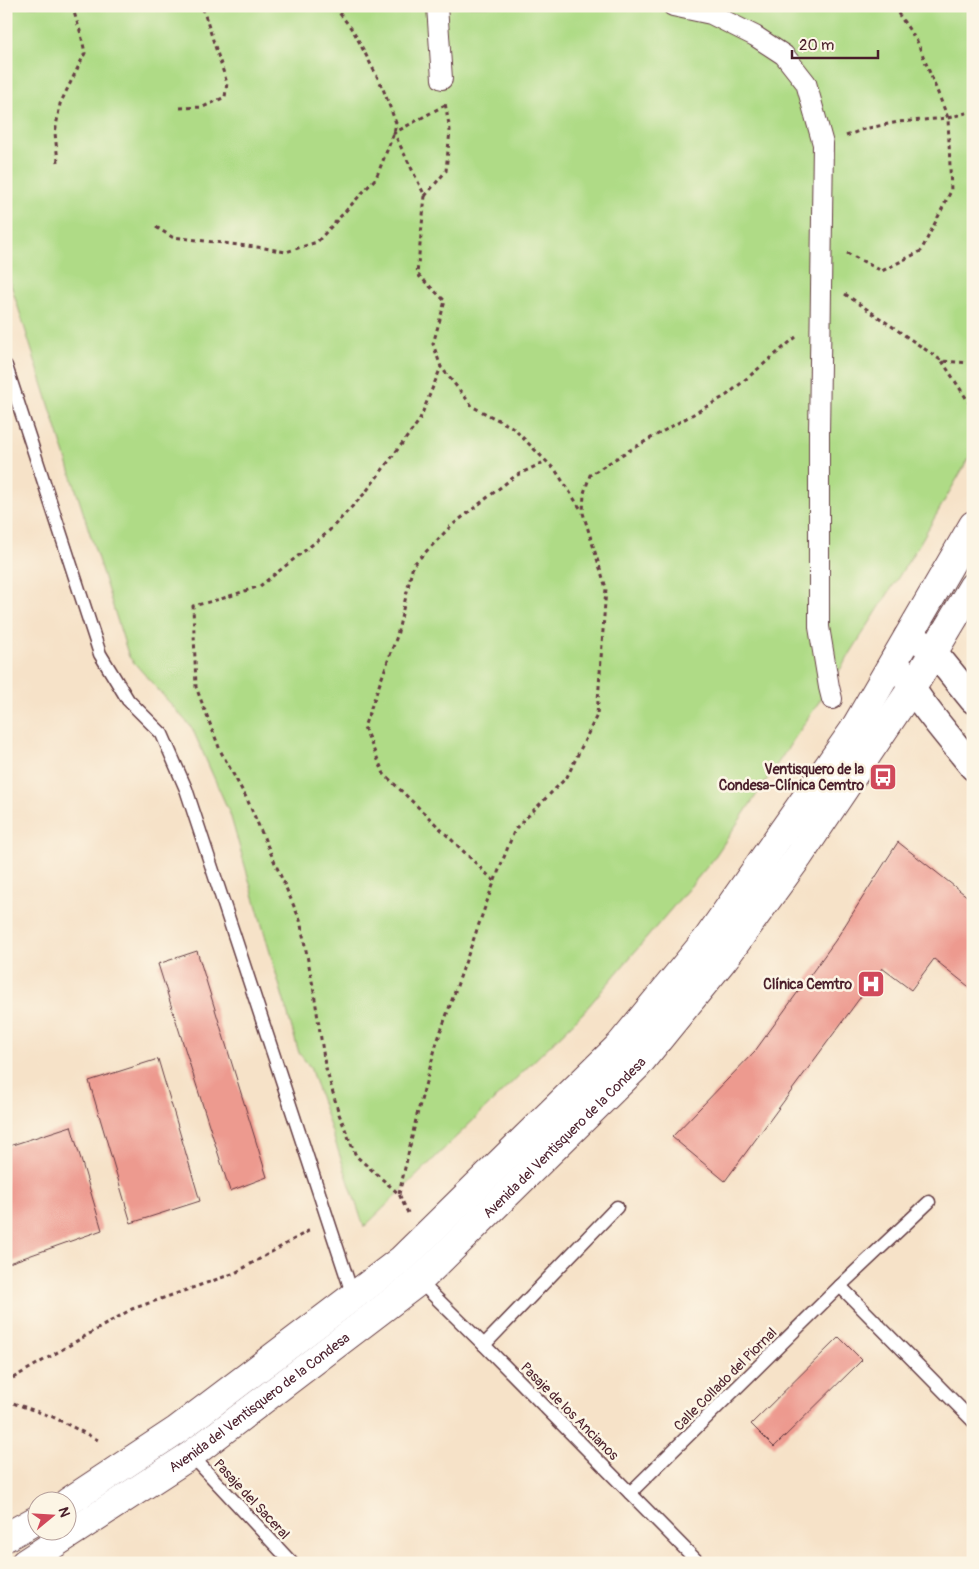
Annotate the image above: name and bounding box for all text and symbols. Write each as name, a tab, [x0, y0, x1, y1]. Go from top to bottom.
scale bar	[792, 28, 878, 60]
text: 20 m	[799, 36, 834, 55]
place label: Ventisquero de la Condesa-Clínica Cemtro	[719, 761, 864, 794]
bus stop icon: Ventisquero de la Condesa-Clínica Cemtro	[868, 762, 898, 792]
hospital icon: Clínica Cemtro	[856, 969, 886, 999]
place label: Clínica Cemtro	[763, 976, 852, 993]
street label: Avenida del Ventisquero de la Condesa	[480, 1054, 650, 1222]
street label: Calle Collado del Piornal	[670, 1324, 781, 1435]
street label: Avenida del Ventisquero de la Condesa	[166, 1329, 353, 1476]
street label: Pasaje de los Ancianos	[517, 1359, 623, 1464]
street label: Pasaje del Saceral	[210, 1456, 293, 1543]
north arrow	[28, 1492, 78, 1542]
text: N	[54, 1505, 73, 1519]

